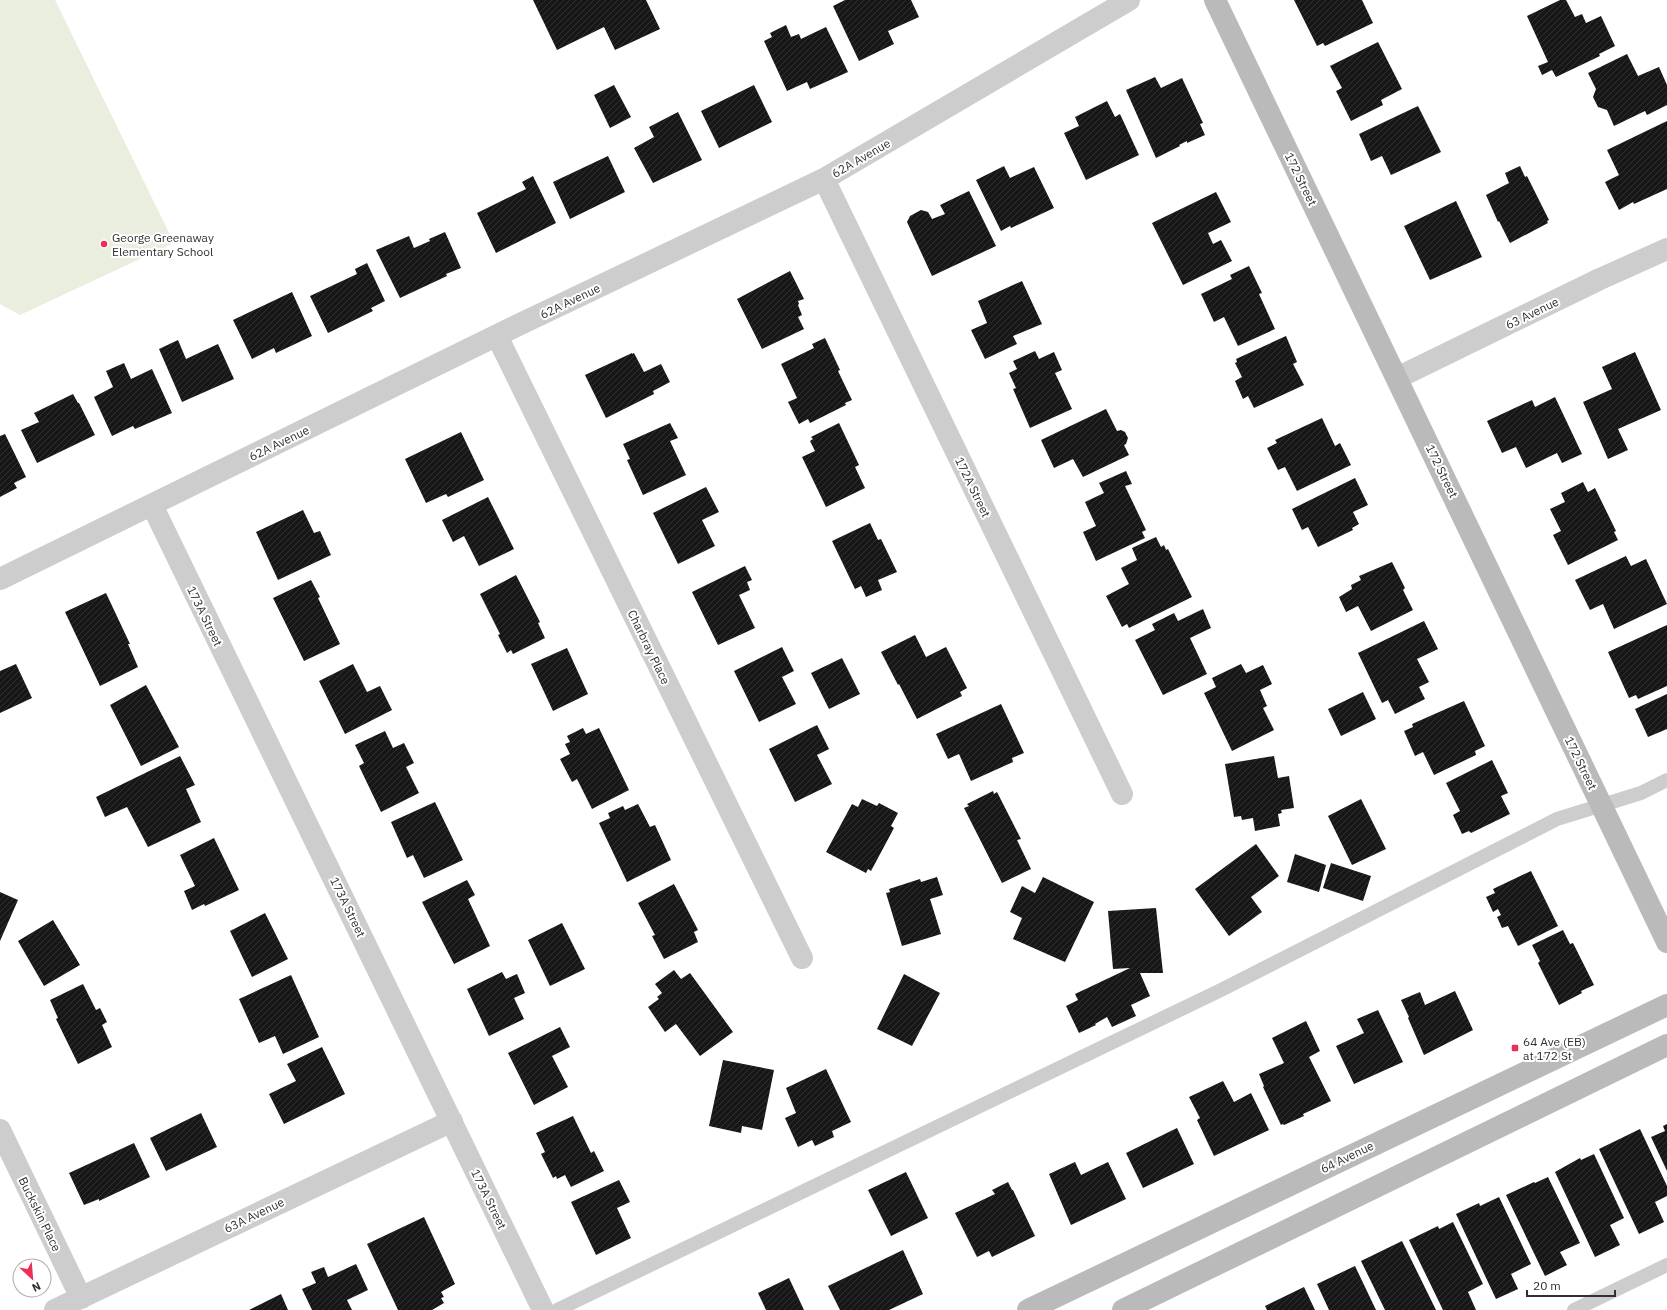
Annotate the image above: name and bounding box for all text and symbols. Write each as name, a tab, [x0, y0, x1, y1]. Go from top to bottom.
street label: 62A Avenue	[829, 135, 893, 181]
street label: 172 Street	[1282, 150, 1320, 208]
place label: George Greenaway Elementary School	[112, 230, 214, 259]
marker: George Greenaway Elementary School	[99, 239, 109, 249]
street label: 62A Avenue	[538, 280, 603, 322]
street label: 63 Avenue	[1503, 294, 1561, 332]
street label: 62A Avenue	[247, 422, 312, 464]
street label: 172 Street	[1423, 442, 1461, 500]
street label: 172A Street	[952, 454, 994, 520]
street label: 173A Street	[184, 583, 226, 649]
street label: Charbray Place	[624, 607, 674, 687]
street label: 172 Street	[1562, 734, 1600, 792]
street label: 173A Street	[327, 874, 369, 940]
place label: 64 Ave (EB) at 172 St	[1523, 1034, 1586, 1063]
marker: 64 Ave (EB) at 172 St	[1510, 1043, 1520, 1053]
street label: 64 Avenue	[1318, 1138, 1376, 1176]
street label: 173A Street	[468, 1166, 510, 1232]
street label: Buckskin Place	[15, 1174, 65, 1254]
street label: 63A Avenue	[222, 1194, 287, 1236]
north arrow	[12, 1258, 52, 1298]
scale bar	[1527, 1272, 1615, 1298]
text: 20 m	[1533, 1278, 1561, 1293]
text: N	[30, 1279, 43, 1295]

